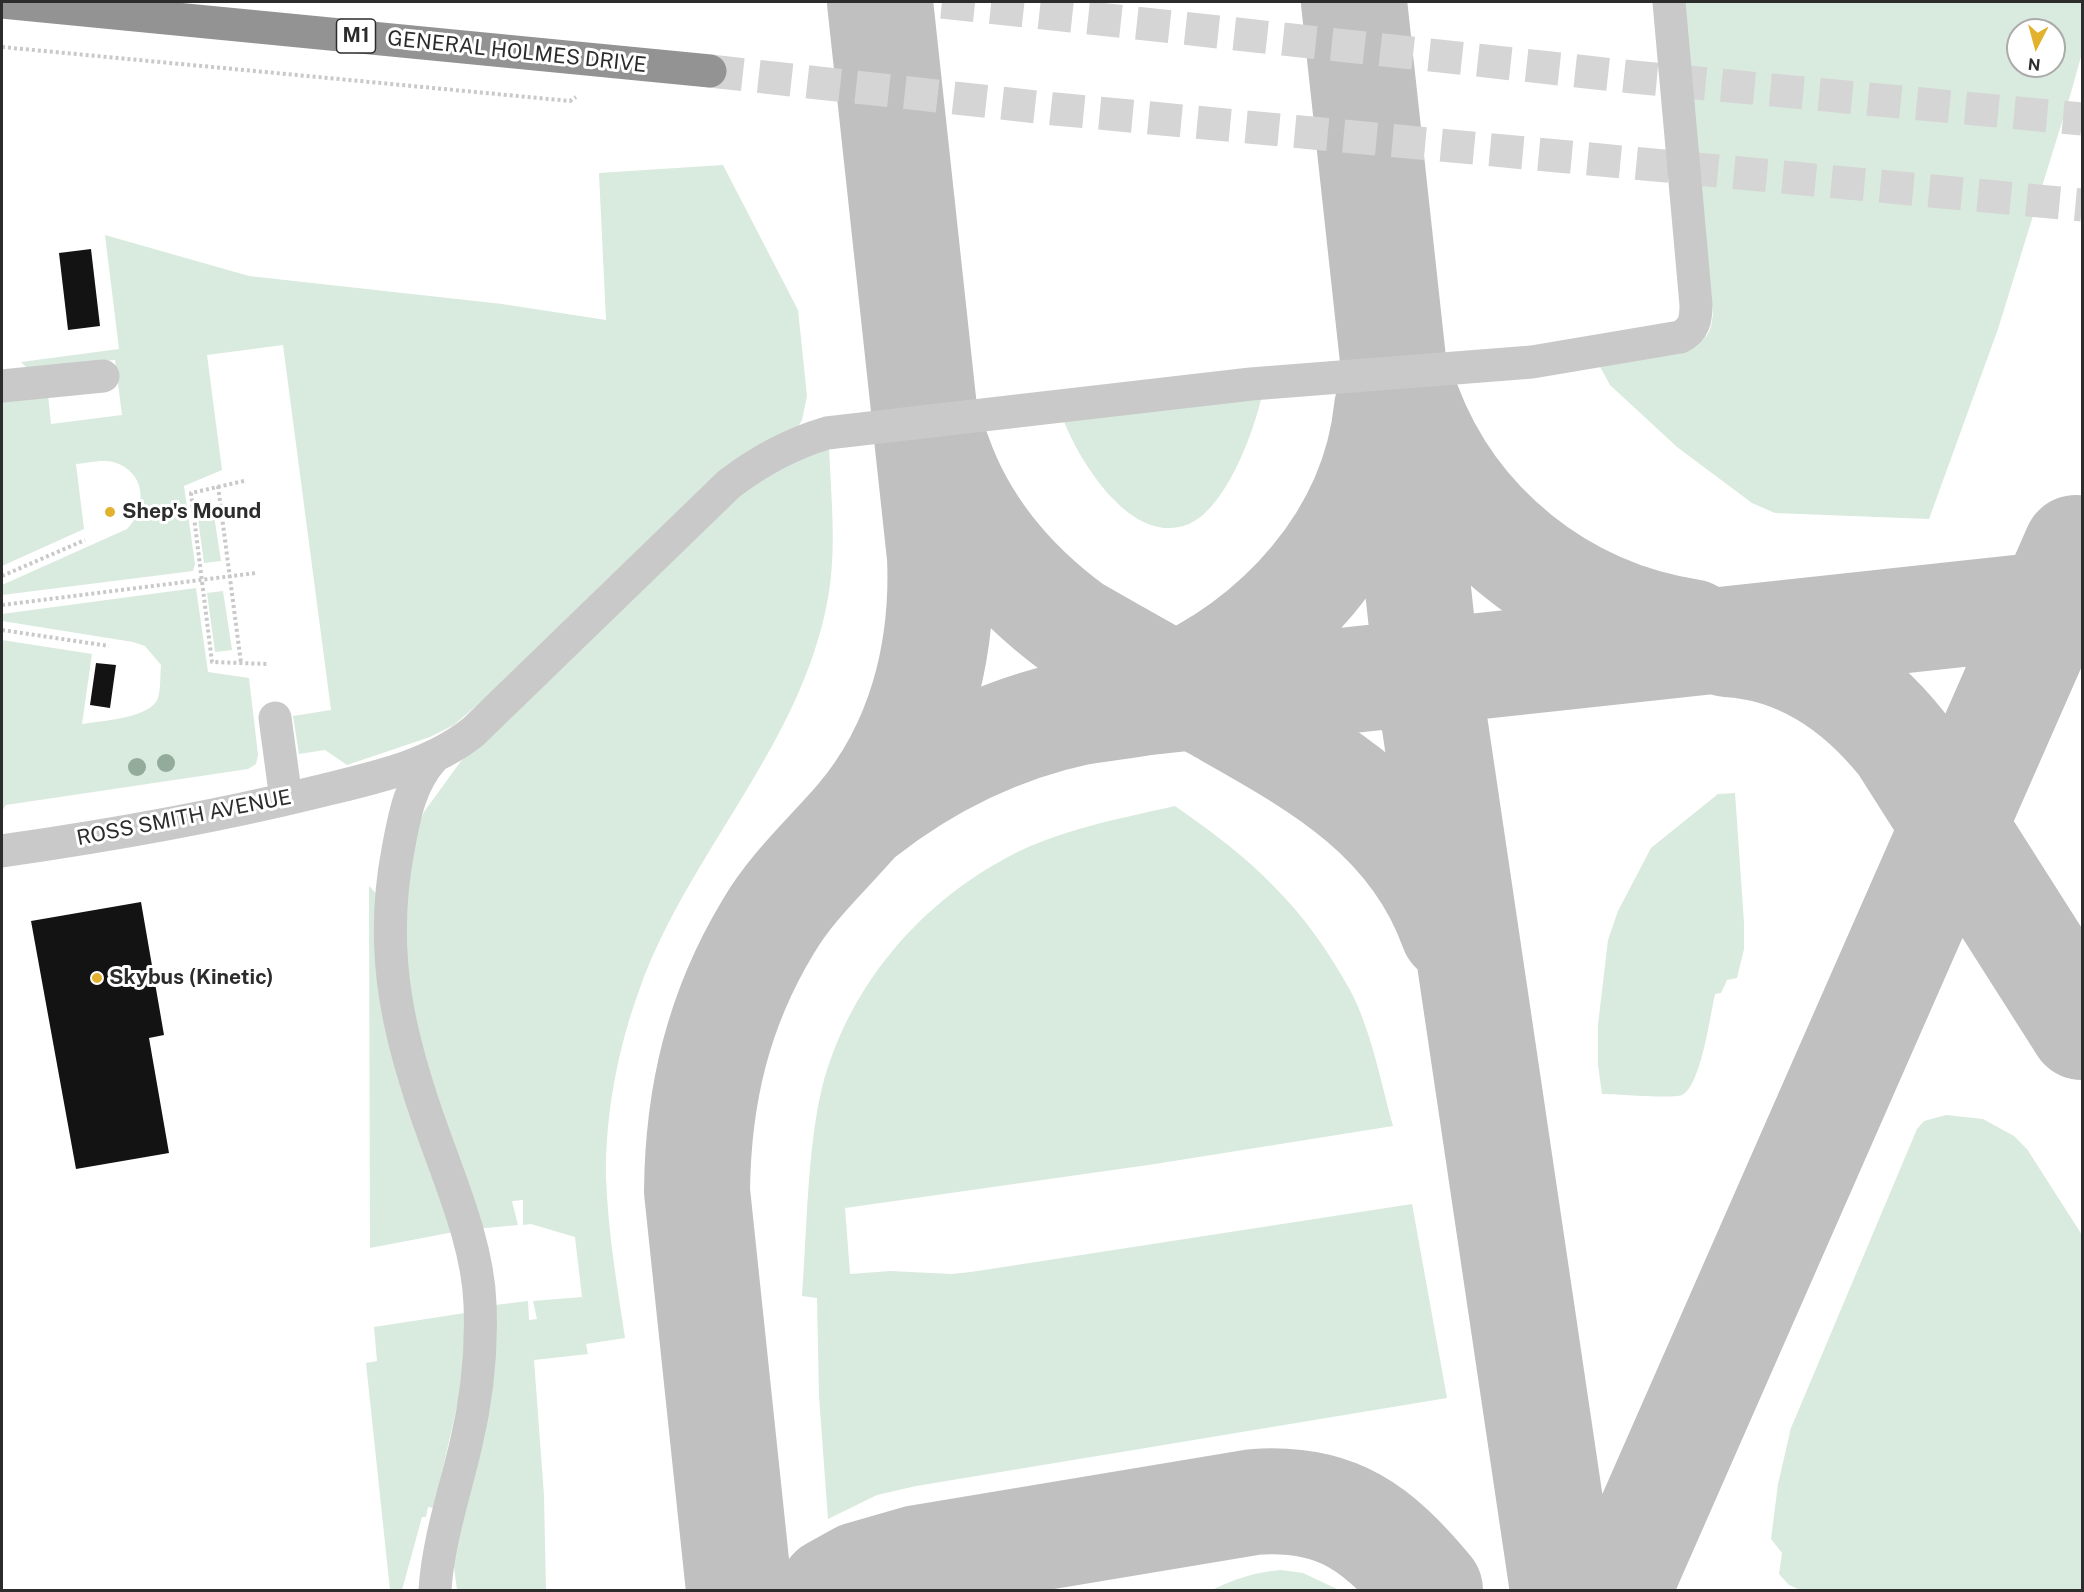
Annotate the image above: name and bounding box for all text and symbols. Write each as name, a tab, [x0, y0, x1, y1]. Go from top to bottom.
north arrow	[2006, 18, 2066, 78]
road number: M1	[336, 19, 376, 53]
street label: GENERAL HOLMES DRIVE	[386, 26, 648, 78]
text: N	[2027, 54, 2041, 75]
place label: Shep's Mound	[122, 499, 261, 525]
marker: Shep's Mound	[103, 505, 117, 519]
street label: ROSS SMITH AVENUE	[75, 785, 293, 851]
place label: Skybus (Kinetic)	[109, 965, 274, 991]
marker: Skybus (Kinetic)	[90, 971, 104, 985]

